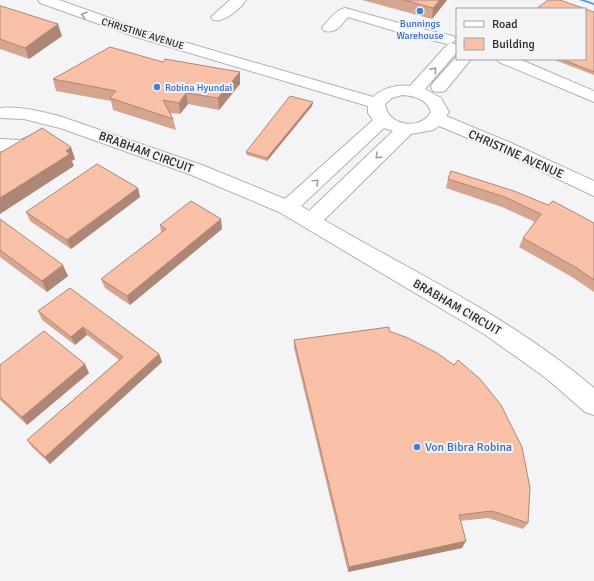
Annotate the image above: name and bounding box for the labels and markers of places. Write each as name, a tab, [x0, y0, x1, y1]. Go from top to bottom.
marker: Bunnings Warehouse	[415, 6, 425, 16]
place label: Bunnings Warehouse	[396, 18, 444, 42]
marker: Robina Hyundai	[152, 82, 162, 92]
place label: Robina Hyundai	[165, 82, 232, 94]
place label: Von Bibra Robina	[425, 440, 512, 455]
marker: Von Bibra Robina	[412, 442, 422, 452]

